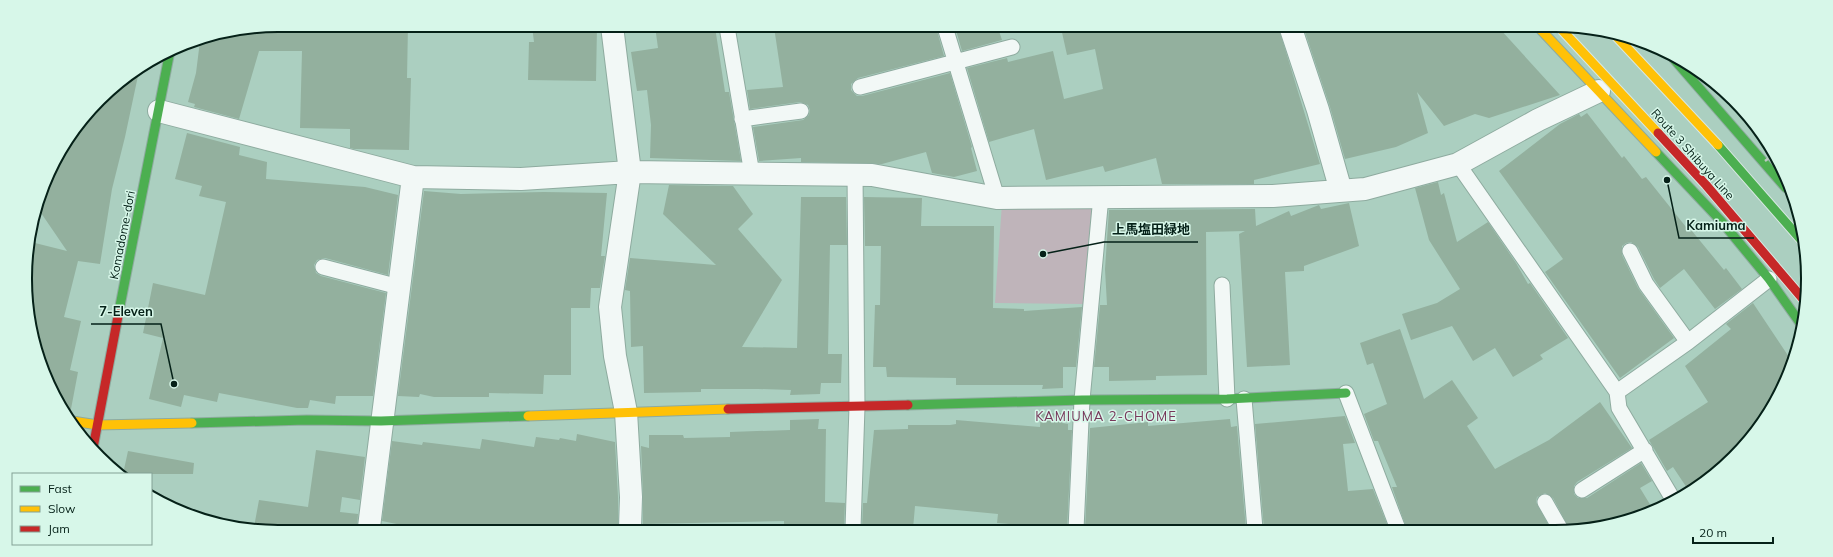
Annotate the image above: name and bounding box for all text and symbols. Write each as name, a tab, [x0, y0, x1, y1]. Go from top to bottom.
street label: Route 3 Shibuya Line	[1648, 105, 1738, 203]
street label: Komadome-dori	[106, 189, 138, 281]
callout: Kamiuma	[1679, 213, 1754, 238]
callout: 上馬塩田緑地	[1104, 217, 1198, 242]
text: Kamiuma	[1686, 217, 1746, 233]
text: 上馬塩田緑地	[1112, 221, 1190, 237]
callout: 7-Eleven	[91, 299, 161, 324]
text: 7-Eleven	[99, 303, 153, 319]
district label: KAMIUMA 2-CHOME	[1035, 408, 1177, 424]
legend	[12, 473, 152, 545]
text: Fast	[48, 481, 72, 496]
text: Slow	[48, 501, 76, 516]
scale bar	[1693, 519, 1773, 545]
text: Jam	[48, 521, 70, 536]
text: 20 m	[1699, 525, 1727, 540]

